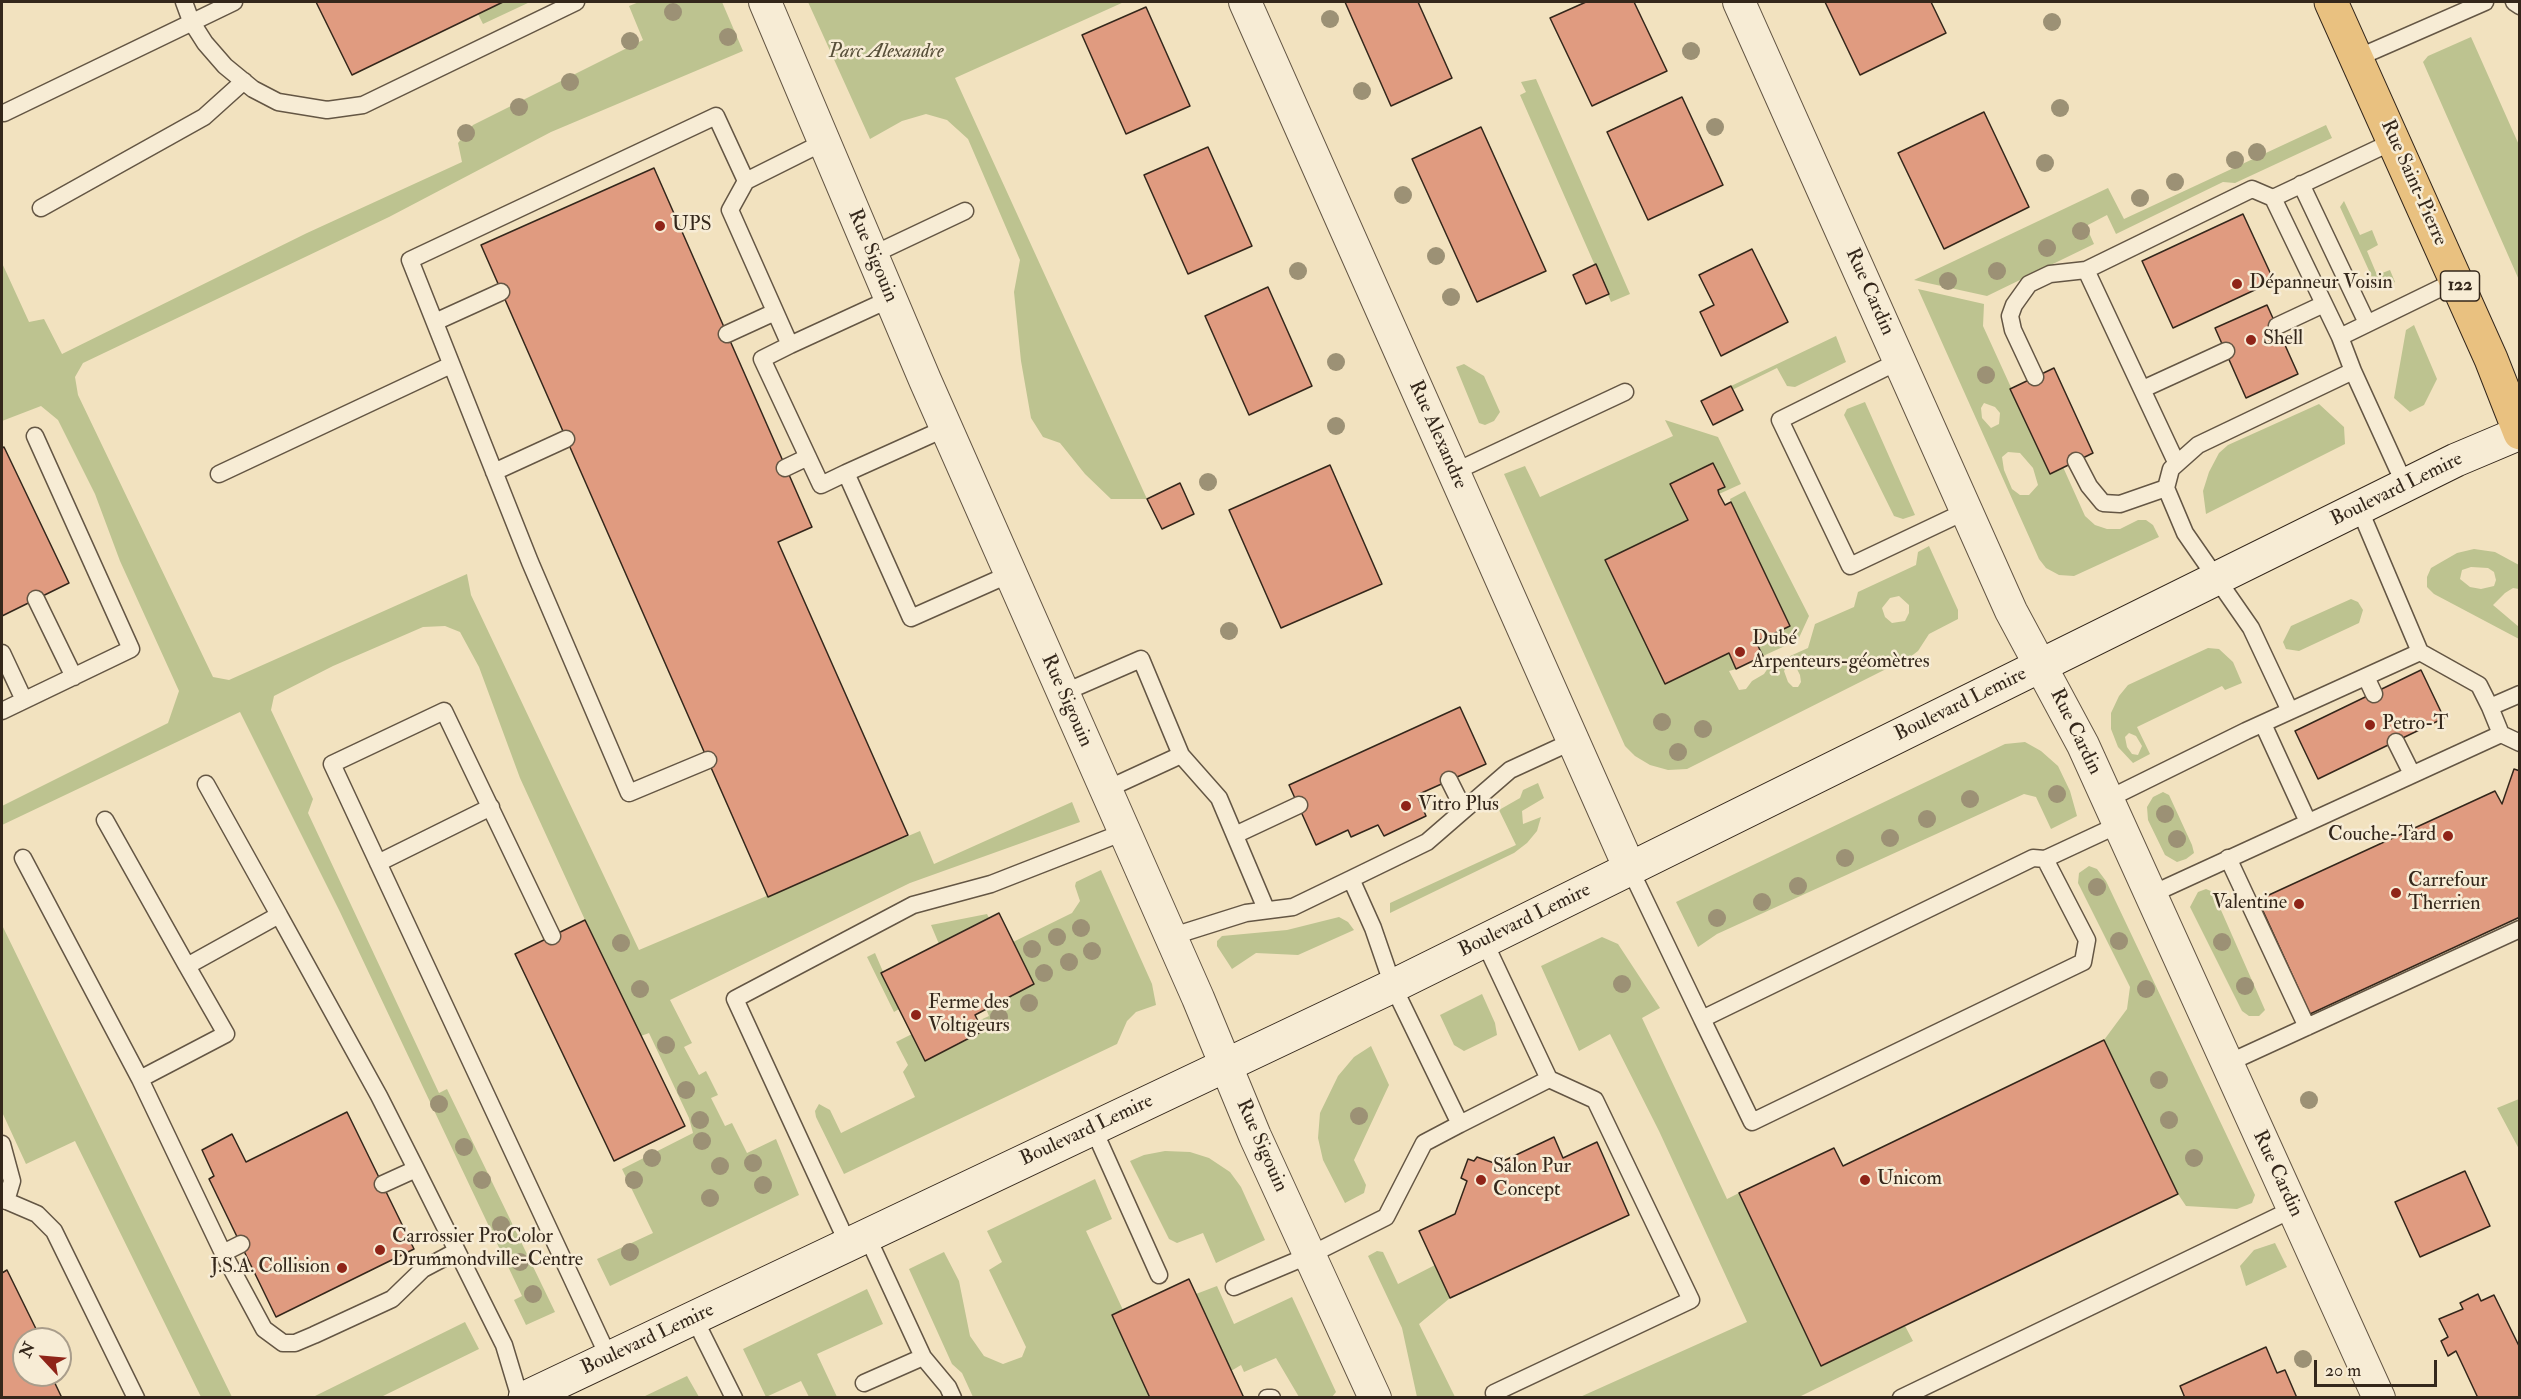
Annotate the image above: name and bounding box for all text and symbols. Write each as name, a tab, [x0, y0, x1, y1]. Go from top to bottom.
park label: Parc Alexandre	[828, 41, 944, 65]
street label: Rue Saint-Pierre	[2375, 116, 2451, 250]
street label: Rue Sigouin	[842, 206, 902, 306]
place label: UPS	[672, 214, 712, 238]
marker: UPS	[653, 219, 667, 233]
street label: Rue Cardin	[1839, 245, 1899, 339]
road number: 122	[2440, 271, 2480, 301]
place label: Dépanneur Voisin	[2249, 272, 2393, 296]
marker: Dépanneur Voisin	[2230, 277, 2244, 291]
place label: Shell	[2263, 328, 2303, 352]
marker: Shell	[2244, 333, 2258, 347]
street label: Rue Alexandre	[1402, 377, 1472, 493]
street label: Boulevard Lemire	[2327, 448, 2467, 532]
place label: Dubé Arpenteurs-géomètres	[1752, 628, 1930, 675]
marker: Dubé Arpenteurs-géomètres	[1733, 645, 1747, 659]
street label: Rue Sigouin	[1035, 651, 1097, 751]
street label: Boulevard Lemire	[1891, 663, 2031, 747]
street label: Rue Cardin	[2044, 685, 2106, 779]
place label: Petro-T	[2382, 713, 2448, 737]
marker: Petro-T	[2363, 718, 2377, 732]
place label: Vitro Plus	[1418, 794, 1499, 818]
marker: Vitro Plus	[1399, 799, 1413, 813]
place label: Couche-Tard	[2328, 824, 2436, 848]
marker: Couche-Tard	[2441, 829, 2455, 843]
place label: Carrefour Therrien	[2408, 870, 2488, 917]
street label: Boulevard Lemire	[1455, 879, 1595, 963]
marker: Carrefour Therrien	[2389, 886, 2403, 900]
place label: Valentine	[2212, 892, 2287, 916]
marker: Valentine	[2292, 897, 2306, 911]
place label: Ferme des Voltigeurs	[928, 992, 1010, 1039]
marker: Ferme des Voltigeurs	[909, 1008, 923, 1022]
street label: Boulevard Lemire	[1017, 1090, 1157, 1172]
street label: Rue Sigouin	[1230, 1096, 1292, 1196]
street label: Rue Cardin	[2247, 1127, 2307, 1221]
place label: Salon Pur Concept	[1493, 1156, 1571, 1203]
place label: Unicom	[1877, 1168, 1942, 1192]
marker: Salon Pur Concept	[1474, 1173, 1488, 1187]
marker: Unicom	[1858, 1173, 1872, 1187]
place label: Carrossier ProColor Drummondville-Centre	[392, 1226, 583, 1273]
marker: Carrossier ProColor Drummondville-Centre	[373, 1243, 387, 1257]
place label: J.S.A. Collision	[210, 1256, 330, 1280]
marker: J.S.A. Collision	[335, 1261, 349, 1275]
street label: Boulevard Lemire	[578, 1299, 718, 1381]
north arrow	[12, 1327, 72, 1387]
text: N	[15, 1339, 40, 1361]
scale bar	[2317, 1348, 2440, 1386]
text: 20 m	[2325, 1359, 2361, 1382]

